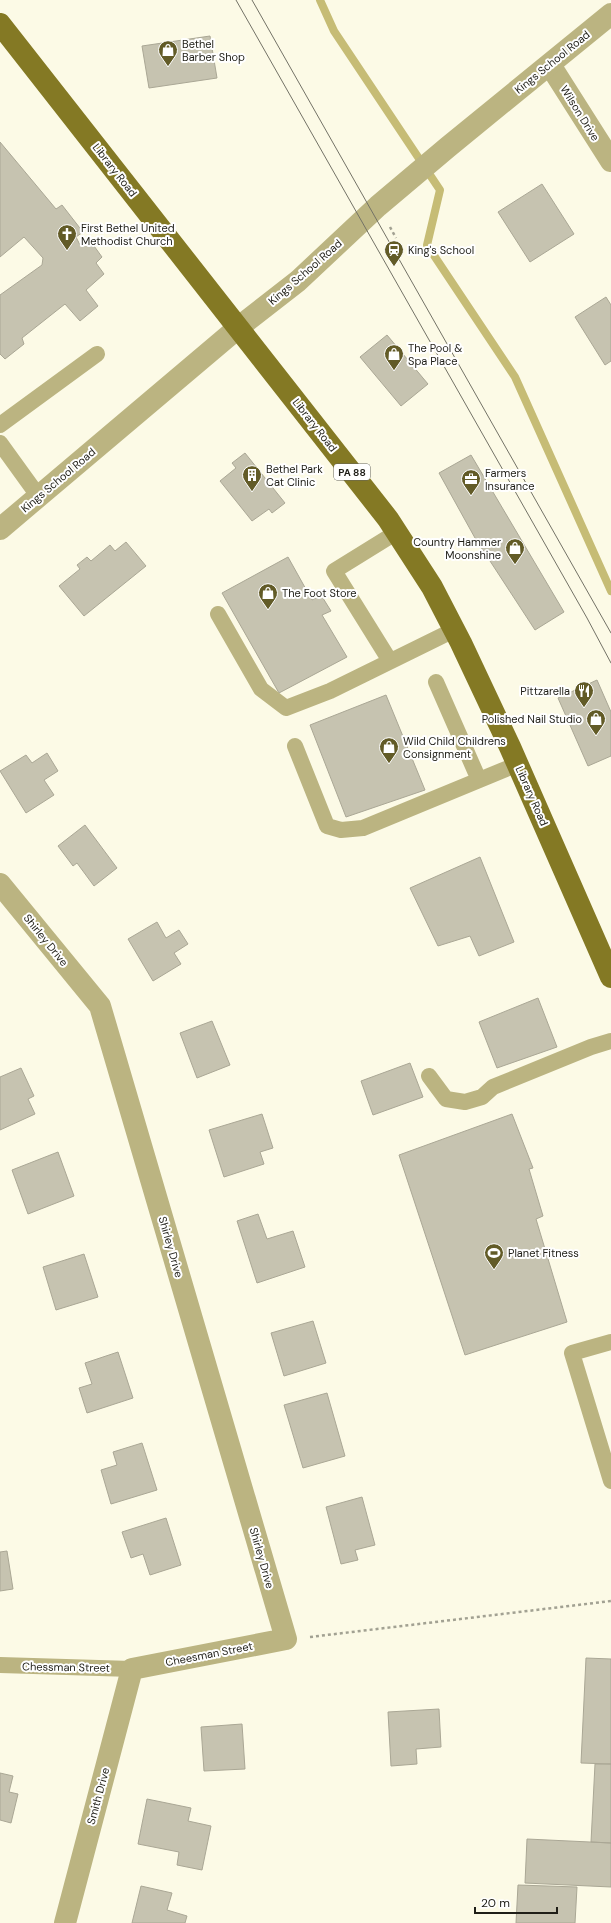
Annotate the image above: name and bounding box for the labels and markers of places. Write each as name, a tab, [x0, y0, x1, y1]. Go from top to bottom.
place label: Bethel Barber Shop	[182, 37, 245, 64]
shop icon: Bethel Barber Shop	[157, 39, 179, 67]
place label: First Bethel United Methodist Church	[81, 221, 175, 248]
church icon: First Bethel United Methodist Church	[56, 223, 78, 251]
station icon: King's School	[383, 239, 405, 267]
place label: King's School	[408, 243, 474, 257]
place label: The Pool & Spa Place	[408, 341, 462, 368]
shop icon: The Pool & Spa Place	[383, 343, 405, 371]
place label: Bethel Park Cat Clinic	[266, 462, 323, 489]
building icon: Bethel Park Cat Clinic	[241, 464, 263, 492]
place label: Farmers Insurance	[485, 466, 535, 493]
office icon: Farmers Insurance	[460, 468, 482, 496]
place label: Country Hammer Moonshine	[413, 535, 501, 562]
shop icon: Country Hammer Moonshine	[504, 537, 526, 565]
shop icon: The Foot Store	[257, 582, 279, 610]
place label: The Foot Store	[282, 586, 357, 600]
restaurant icon: Pittzarella	[573, 680, 595, 708]
place label: Pittzarella	[520, 684, 570, 698]
shop icon: Polished Nail Studio	[585, 708, 607, 736]
place label: Polished Nail Studio	[482, 712, 582, 726]
place label: Wild Child Childrens Consignment	[403, 734, 506, 761]
shop icon: Wild Child Childrens Consignment	[378, 736, 400, 764]
sports icon: Planet Fitness	[483, 1242, 505, 1270]
place label: Planet Fitness	[508, 1246, 579, 1260]

